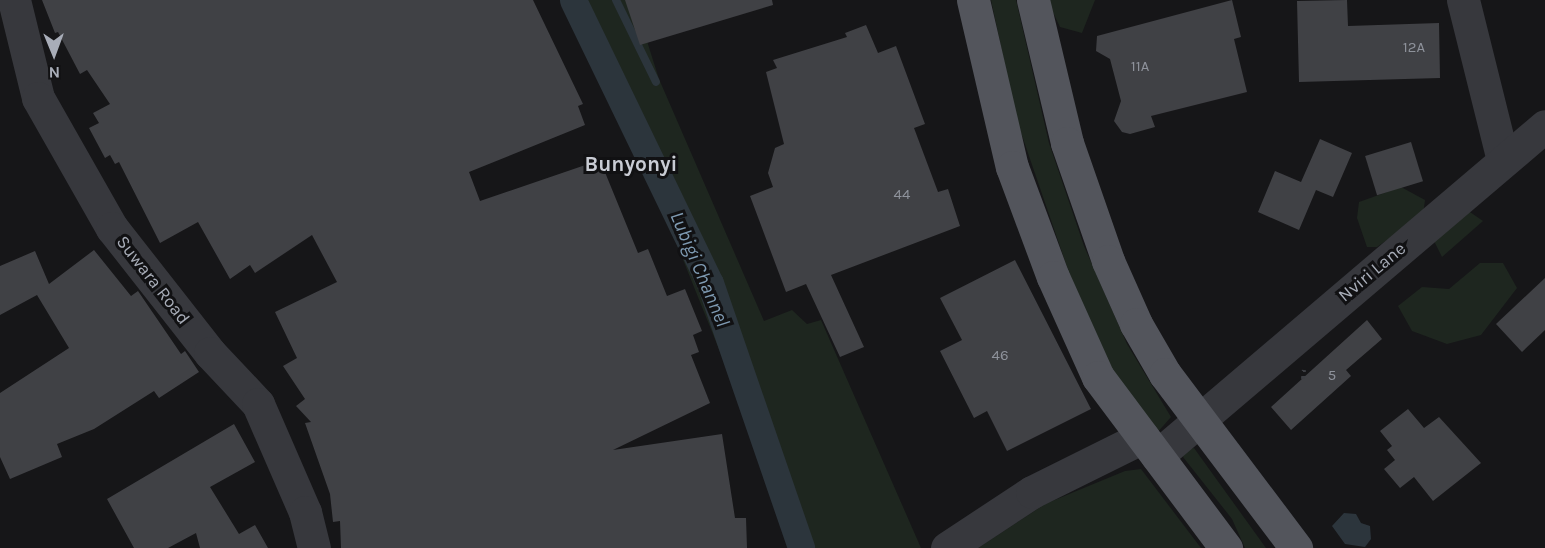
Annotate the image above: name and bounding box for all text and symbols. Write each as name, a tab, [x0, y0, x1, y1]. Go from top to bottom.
north arrow	[24, 24, 84, 84]
house number: 12A	[1403, 39, 1425, 57]
house number: 11A	[1131, 58, 1149, 76]
text: N	[48, 63, 60, 82]
district label: Bunyonyi	[585, 151, 677, 177]
house number: 44	[894, 186, 910, 204]
water label: Lubigi Channel	[665, 208, 735, 330]
street label: Suwara Road	[112, 231, 194, 329]
street label: Nviri Lane	[1334, 238, 1410, 306]
house number: 46	[992, 347, 1008, 365]
house number: 5	[1328, 367, 1336, 385]

